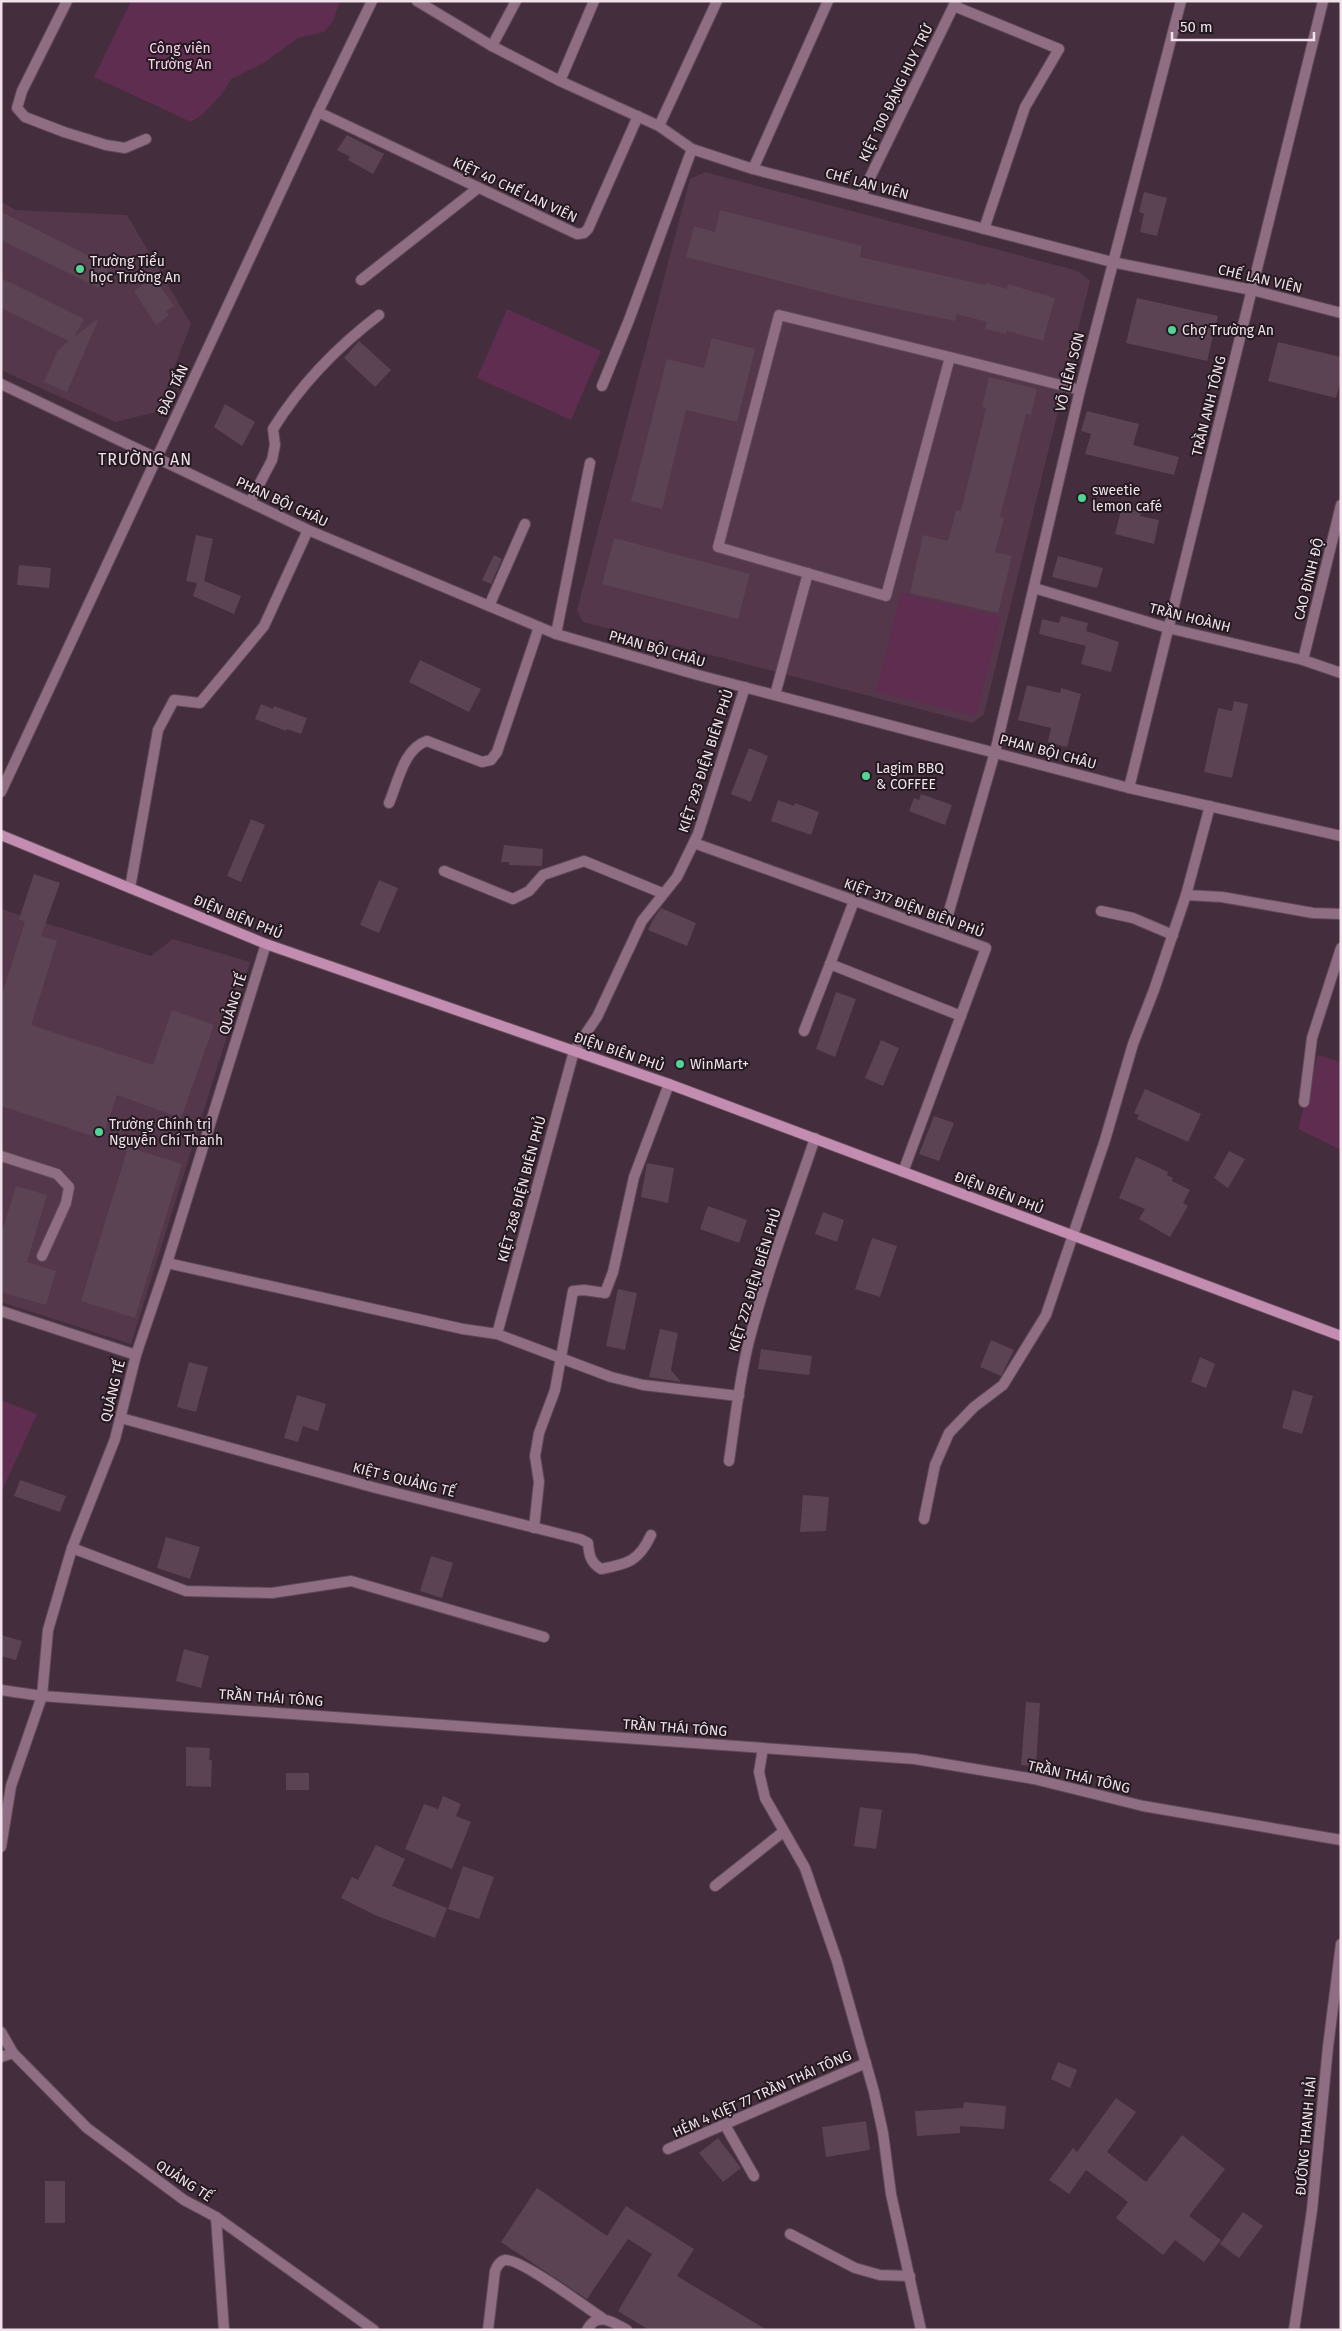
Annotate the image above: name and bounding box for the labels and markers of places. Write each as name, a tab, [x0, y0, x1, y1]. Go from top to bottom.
place label: Trường Tiểu học Trường An	[90, 252, 181, 286]
marker: Trường Tiểu học Trường An	[74, 263, 86, 275]
place label: Chợ Trường An	[1182, 322, 1274, 339]
marker: Chợ Trường An	[1166, 324, 1178, 336]
place label: sweetie lemon café	[1092, 482, 1162, 515]
marker: sweetie lemon café	[1076, 492, 1088, 504]
place label: Lagim BBQ & COFFEE	[876, 760, 944, 793]
marker: Lagim BBQ & COFFEE	[860, 770, 872, 782]
place label: WinMart+	[690, 1056, 749, 1073]
marker: WinMart+	[674, 1058, 686, 1070]
place label: Trường Chính trị Nguyễn Chí Thanh	[109, 1116, 223, 1149]
marker: Trường Chính trị Nguyễn Chí Thanh	[93, 1126, 105, 1138]

